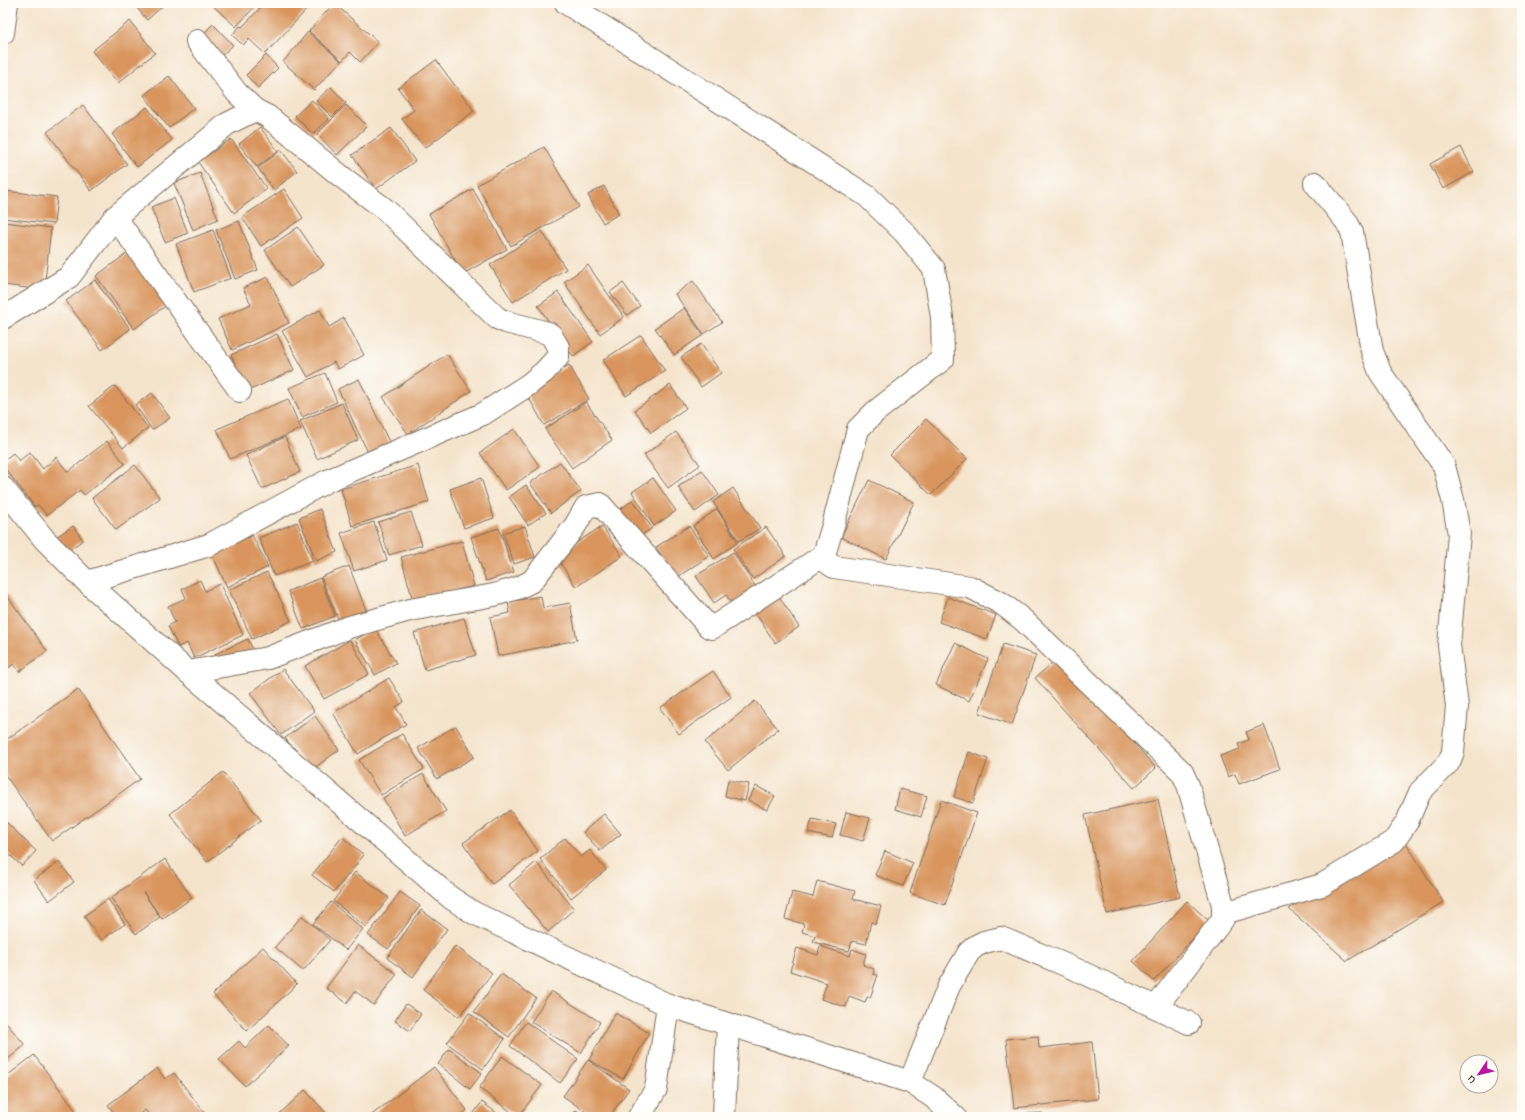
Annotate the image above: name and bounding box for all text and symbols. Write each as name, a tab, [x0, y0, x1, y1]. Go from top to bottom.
north arrow	[1459, 1054, 1499, 1094]
text: U	[1463, 1072, 1480, 1087]

